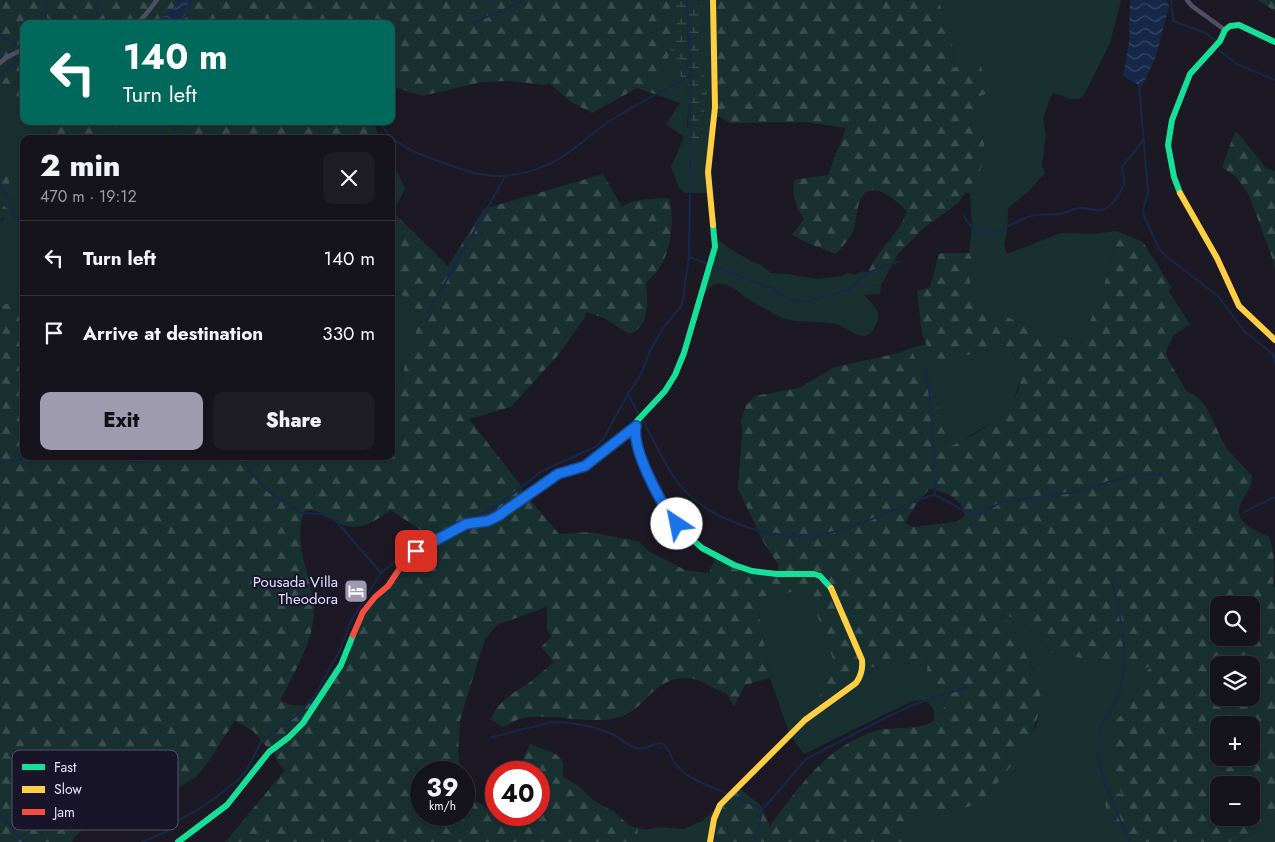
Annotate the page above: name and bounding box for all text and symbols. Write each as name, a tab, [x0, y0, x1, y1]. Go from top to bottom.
text: 140 m	[123, 32, 228, 82]
icon: left	[40, 40, 105, 105]
text: Turn left	[123, 78, 197, 110]
text: 2 min	[40, 144, 121, 187]
button: close	[323, 152, 375, 204]
text: 470 m · 19:12	[40, 185, 137, 208]
icon: left	[40, 244, 68, 272]
text: Turn left	[83, 245, 156, 272]
text: 140 m	[323, 245, 375, 272]
icon: arrive	[40, 319, 68, 347]
text: Arrive at destination	[83, 320, 263, 347]
text: 330 m	[322, 320, 375, 347]
button: Exit	[40, 392, 203, 450]
button: Share	[213, 392, 375, 450]
position arrow	[650, 497, 702, 549]
pin	[395, 530, 437, 572]
icon: arrive	[402, 537, 430, 565]
place label: Pousada Villa Theodora	[253, 571, 338, 610]
hotel icon: Pousada Villa Theodora	[343, 578, 369, 604]
map controls	[1210, 596, 1260, 826]
button: search	[1210, 596, 1260, 646]
button: layers	[1210, 656, 1260, 706]
button: +	[1210, 716, 1260, 766]
legend	[12, 750, 178, 830]
text: Fast	[54, 757, 77, 777]
speed limit sign: 40	[485, 761, 550, 826]
text: 39	[426, 769, 459, 805]
button: −	[1210, 776, 1260, 826]
text: Slow	[54, 779, 82, 799]
text: km/h	[429, 797, 456, 815]
text: Jam	[52, 802, 75, 822]

